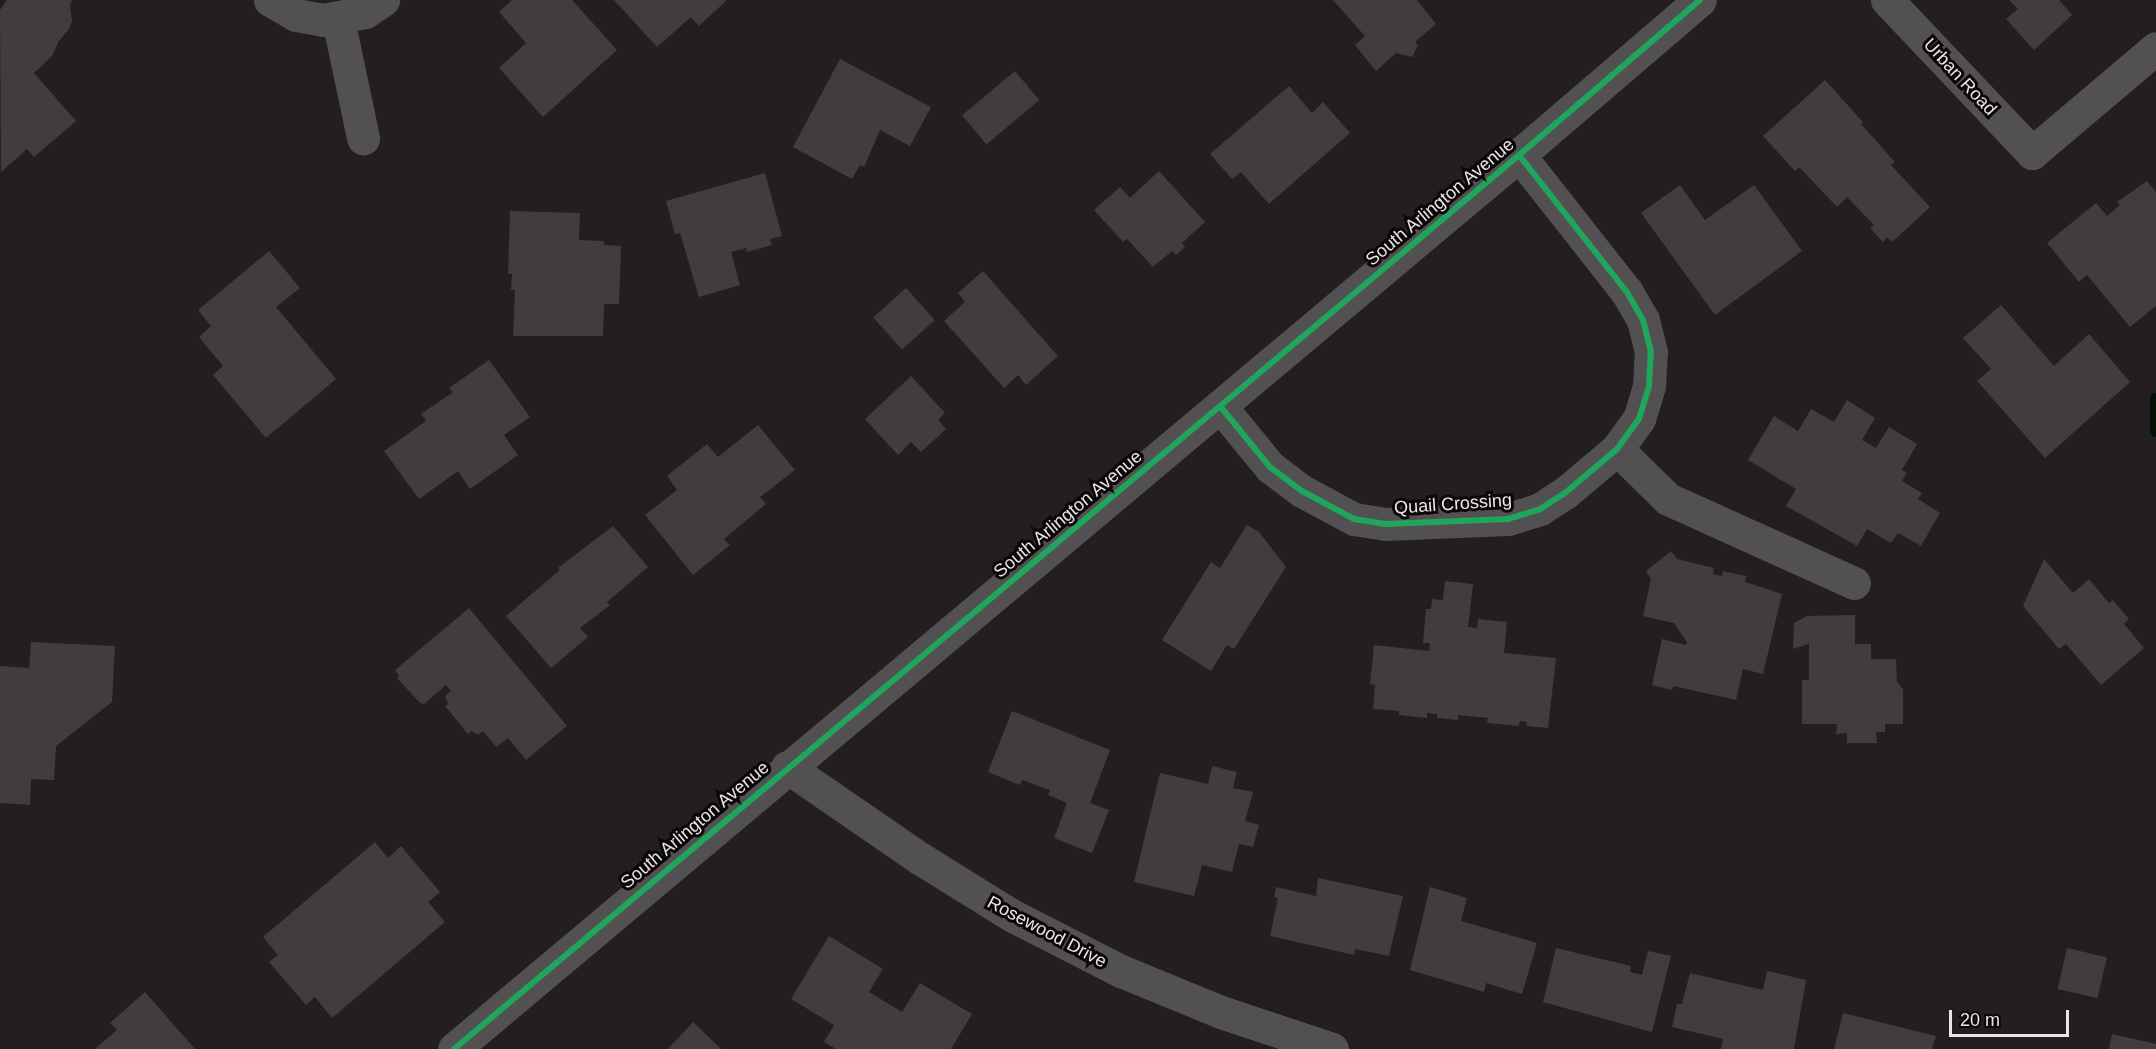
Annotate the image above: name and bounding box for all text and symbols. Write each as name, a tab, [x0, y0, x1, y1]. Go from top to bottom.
street label: Urban Road	[1919, 34, 2001, 120]
street label: South Arlington Avenue	[1361, 133, 1519, 271]
street label: South Arlington Avenue	[989, 445, 1147, 583]
street label: Quail Crossing	[1393, 489, 1513, 519]
street label: South Arlington Avenue	[616, 756, 774, 894]
street label: Rosewood Drive	[984, 891, 1110, 973]
scale bar	[1952, 998, 2072, 1036]
text: 20 m	[1960, 1010, 2000, 1030]

